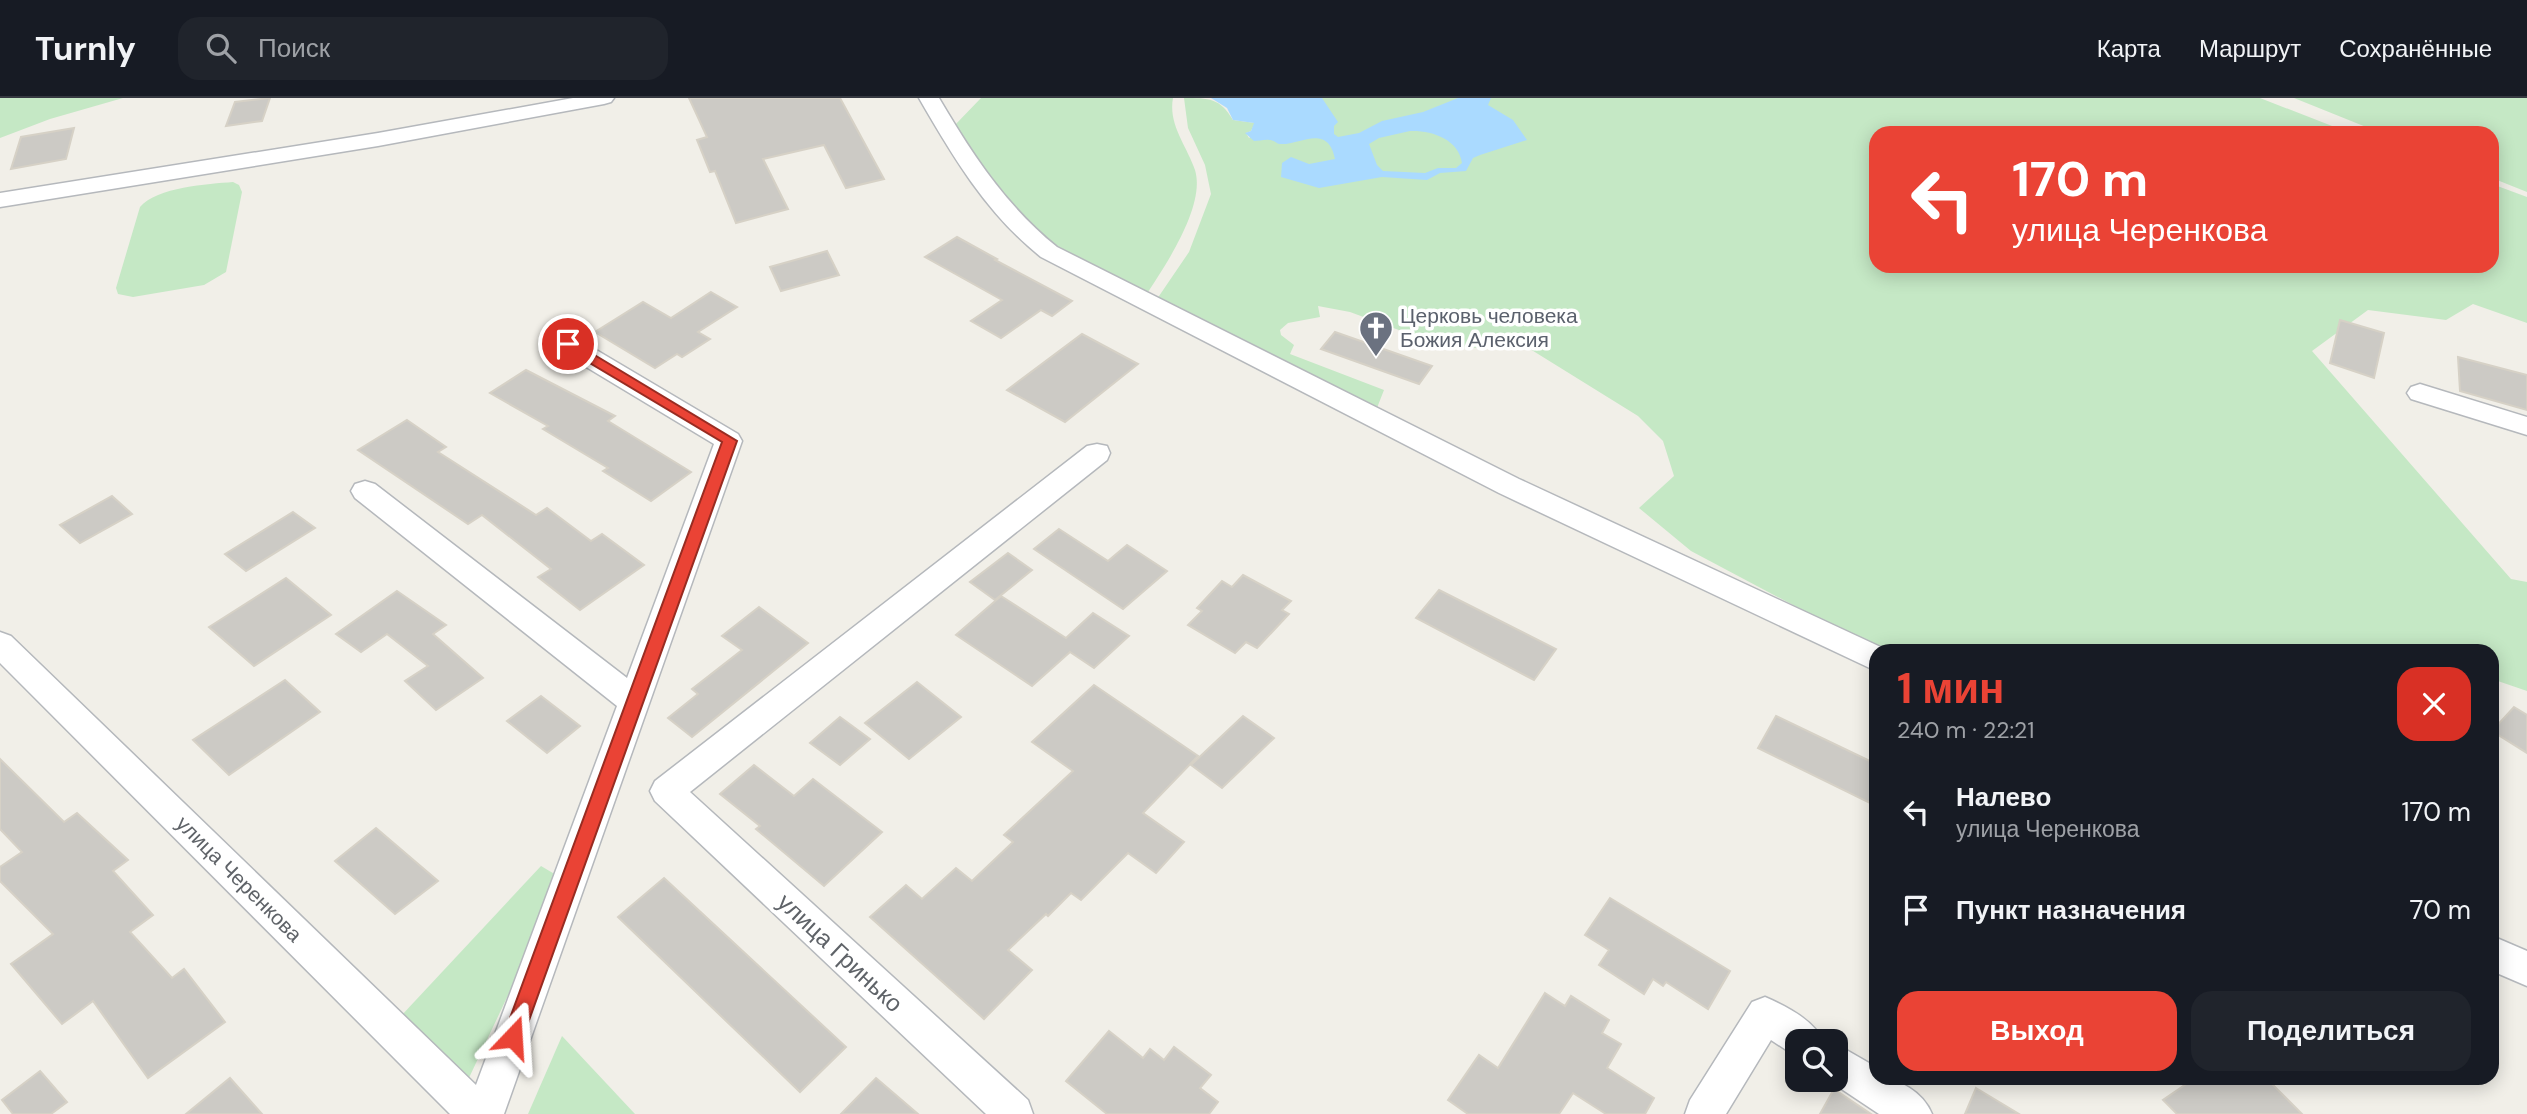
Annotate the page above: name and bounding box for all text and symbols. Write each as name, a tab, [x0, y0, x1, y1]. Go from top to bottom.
search box	[178, 17, 668, 80]
text: Turnly	[35, 27, 136, 70]
icon: search	[202, 29, 240, 67]
text: Поиск	[258, 31, 330, 65]
text: Карта	[2097, 33, 2161, 64]
text: Маршрут	[2199, 33, 2301, 64]
text: Сохранённые	[2339, 33, 2492, 64]
text: 170 m	[2012, 147, 2148, 211]
icon: left	[1897, 154, 1988, 245]
text: улица Черенкова	[2012, 209, 2267, 251]
place label: Церковь человека Божия Алексия	[1400, 302, 1578, 354]
church icon: Церковь человека Божия Алексия	[1357, 309, 1395, 358]
pin	[538, 314, 598, 374]
icon: arrive	[549, 325, 587, 363]
text: 1 мин	[1897, 661, 2004, 716]
button: close	[2397, 667, 2471, 741]
text: 240 m · 22:21	[1897, 715, 2035, 745]
text: Налево	[1956, 780, 2051, 814]
icon: left	[1897, 793, 1935, 831]
text: 170 m	[2402, 795, 2471, 829]
street label: улица Черенкова	[170, 810, 308, 948]
text: улица Черенкова	[1956, 814, 2140, 844]
street label: улица Гринько	[771, 887, 910, 1019]
icon: arrive	[1897, 891, 1935, 929]
text: Пункт назначения	[1956, 893, 2186, 927]
text: 70 m	[2410, 893, 2471, 927]
button: Выход	[1897, 991, 2177, 1071]
button: Поделиться	[2191, 991, 2471, 1071]
position arrow	[476, 1000, 550, 1074]
map controls	[1785, 1029, 1848, 1092]
button: search	[1785, 1029, 1848, 1092]

